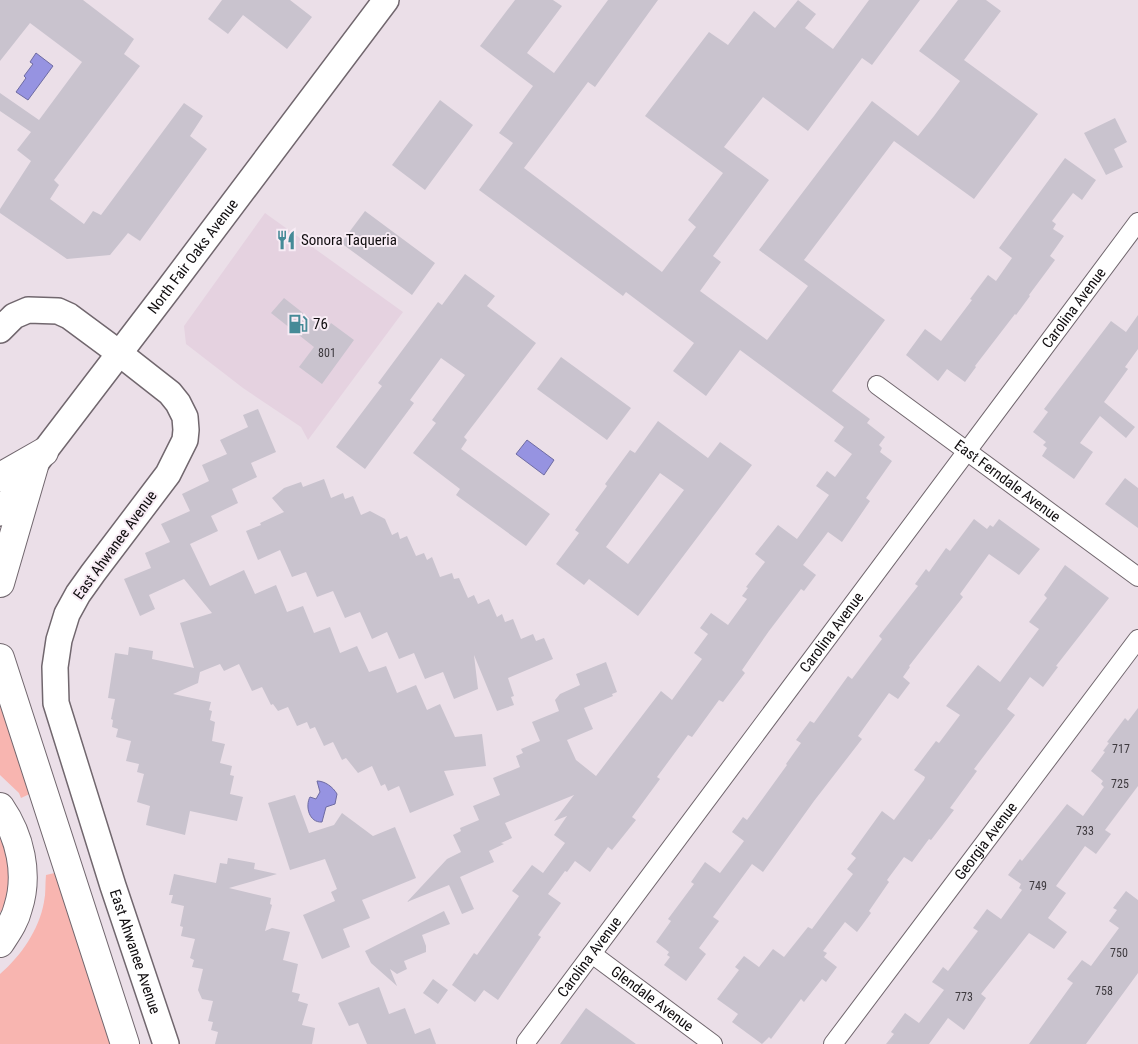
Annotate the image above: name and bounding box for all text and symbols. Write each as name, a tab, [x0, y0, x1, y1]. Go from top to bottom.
street label: North Fair Oaks Avenue	[144, 196, 242, 317]
restaurant icon: Sonora Taqueria	[275, 229, 297, 251]
place label: Sonora Taqueria	[301, 231, 397, 249]
street label: Carolina Avenue	[1038, 264, 1110, 352]
fuel station icon: 76	[287, 313, 309, 335]
place label: 76	[313, 315, 328, 333]
house number: 801	[318, 346, 336, 360]
street label: East Ferndale Avenue	[951, 436, 1064, 526]
street label: East Ahwanee Avenue	[69, 487, 161, 603]
street label: Carolina Avenue	[796, 589, 867, 676]
house number: 717	[1112, 742, 1130, 756]
house number: 725	[1111, 777, 1129, 791]
street label: Georgia Avenue	[951, 799, 1021, 883]
house number: 733	[1076, 824, 1094, 838]
house number: 749	[1029, 879, 1047, 893]
street label: East Ahwanee Avenue	[106, 887, 164, 1016]
street label: Carolina Avenue	[554, 913, 625, 1001]
house number: 750	[1110, 946, 1128, 960]
street label: Glendale Avenue	[607, 962, 697, 1035]
house number: 758	[1095, 984, 1113, 998]
house number: 773	[955, 990, 973, 1004]

